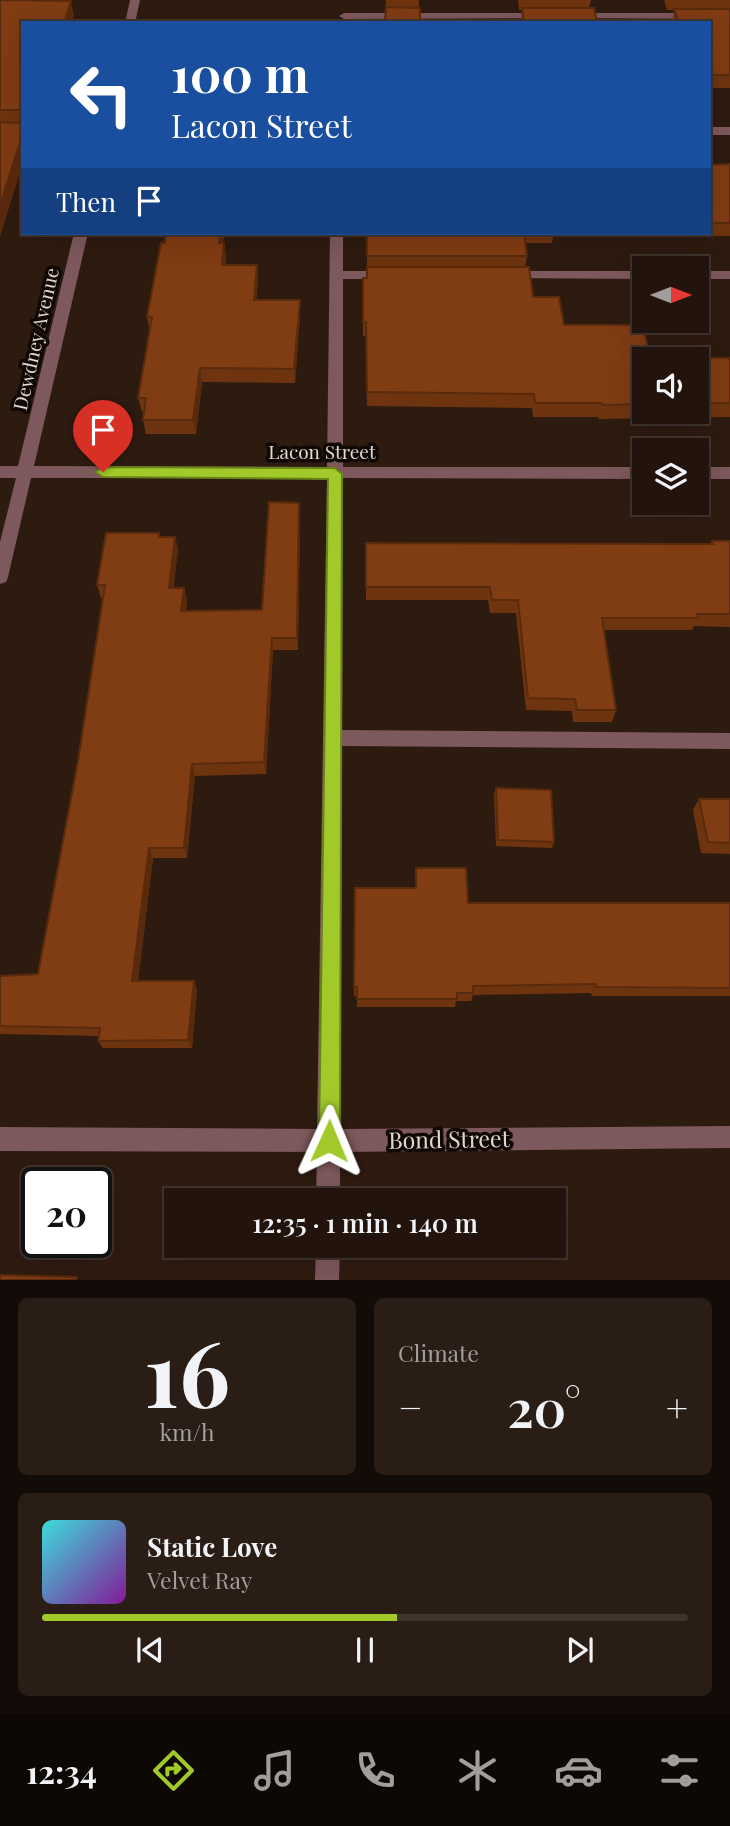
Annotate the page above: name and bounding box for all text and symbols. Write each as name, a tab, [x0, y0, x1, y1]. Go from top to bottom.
text: 100 m	[171, 40, 309, 105]
icon: left	[56, 49, 147, 140]
text: Lacon Street	[171, 103, 352, 146]
icon: arrive	[130, 182, 168, 220]
text: Then	[56, 184, 116, 219]
north arrow	[632, 256, 709, 332]
map controls	[632, 256, 709, 515]
street label: Dewdney Avenue	[6, 265, 64, 413]
button: sound	[632, 347, 709, 424]
pin	[73, 400, 133, 472]
icon: arrive	[84, 411, 122, 449]
street label: Lacon Street	[268, 438, 376, 464]
button: layers	[632, 438, 709, 515]
position arrow	[292, 1104, 366, 1178]
street label: Bond Street	[388, 1122, 511, 1155]
speed limit sign: 20	[21, 1167, 112, 1258]
text: 12:35 · 1 min · 140 m	[252, 1205, 478, 1240]
text: 16	[144, 1310, 230, 1431]
text: Climate	[398, 1337, 479, 1368]
text: 20°	[507, 1372, 581, 1441]
text: −	[398, 1381, 423, 1432]
text: +	[666, 1381, 688, 1432]
text: km/h	[159, 1416, 215, 1447]
text: Static Love	[147, 1529, 277, 1564]
text: Velvet Ray	[147, 1564, 252, 1595]
icon: previous	[131, 1631, 169, 1669]
icon: pause	[346, 1631, 384, 1669]
icon: next	[561, 1631, 599, 1669]
icon: directions	[149, 1746, 198, 1795]
icon: music	[250, 1746, 299, 1795]
icon: phone	[351, 1746, 400, 1795]
icon: climate	[453, 1746, 502, 1795]
icon: car	[554, 1746, 603, 1795]
icon: filters	[655, 1746, 704, 1795]
text: 12:34	[26, 1749, 97, 1792]

